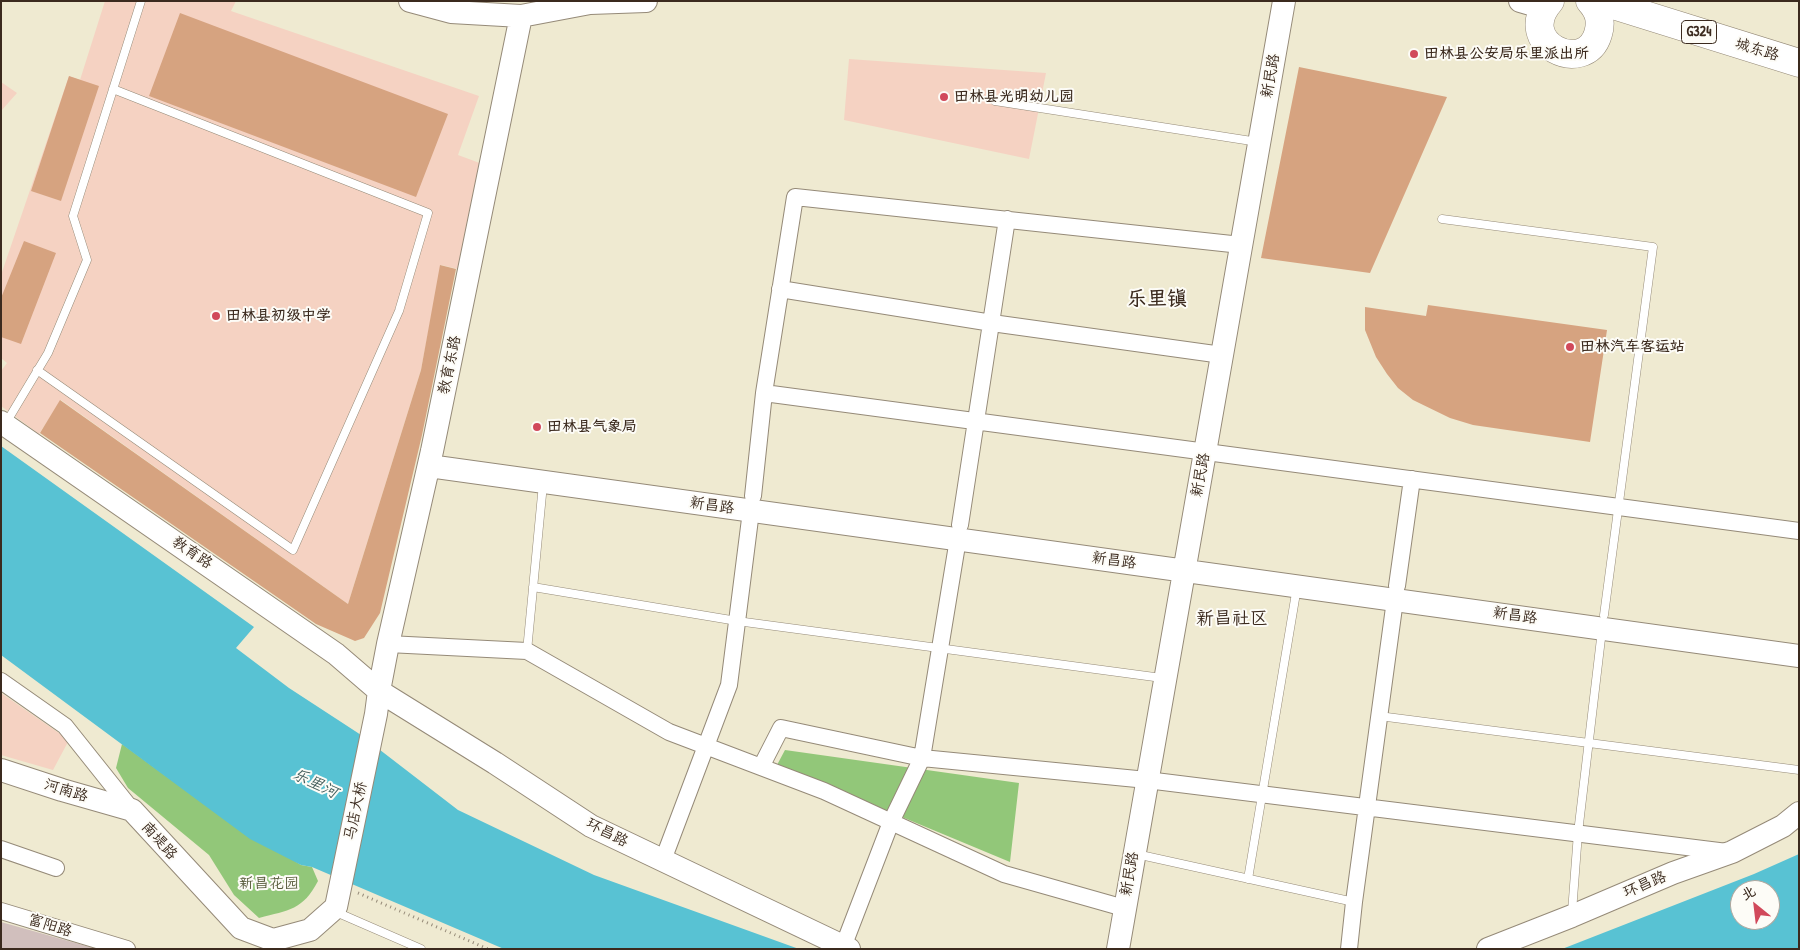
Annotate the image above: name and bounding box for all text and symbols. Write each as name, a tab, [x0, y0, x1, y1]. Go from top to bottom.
road number: G324	[1682, 21, 1716, 44]
street label: 城东路	[1733, 35, 1781, 65]
place label: 田林县公安局乐里派出所	[1424, 45, 1589, 63]
marker: 田林县公安局乐里派出所	[1408, 48, 1420, 60]
street label: 新民路	[1258, 52, 1284, 100]
place label: 田林县光明幼儿园	[954, 88, 1074, 106]
marker: 田林县光明幼儿园	[938, 91, 950, 103]
district label: 乐里镇	[1127, 288, 1187, 312]
place label: 田林县初级中学	[226, 307, 331, 325]
marker: 田林县初级中学	[210, 310, 222, 322]
street label: 教育东路	[435, 334, 465, 396]
place label: 田林汽车客运站	[1580, 338, 1685, 356]
marker: 田林汽车客运站	[1564, 341, 1576, 353]
place label: 田林县气象局	[547, 418, 637, 436]
marker: 田林县气象局	[531, 421, 543, 433]
street label: 新民路	[1188, 451, 1214, 499]
street label: 新昌路	[688, 494, 736, 518]
street label: 教育路	[168, 533, 216, 573]
street label: 新昌路	[1090, 549, 1138, 573]
street label: 新昌路	[1491, 604, 1539, 628]
district label: 新昌社区	[1196, 608, 1268, 630]
water label: 乐里河	[289, 765, 341, 803]
street label: 河南路	[42, 776, 90, 806]
street label: 马店大桥	[341, 780, 371, 842]
street label: 环昌路	[583, 815, 631, 851]
street label: 南堤路	[137, 818, 181, 864]
street label: 新民路	[1117, 850, 1143, 898]
street label: 环昌路	[1621, 868, 1669, 902]
park label: 新昌花园	[239, 875, 299, 893]
north arrow	[1730, 880, 1780, 930]
text: 北	[1737, 881, 1759, 904]
street label: 富阳路	[26, 911, 74, 941]

